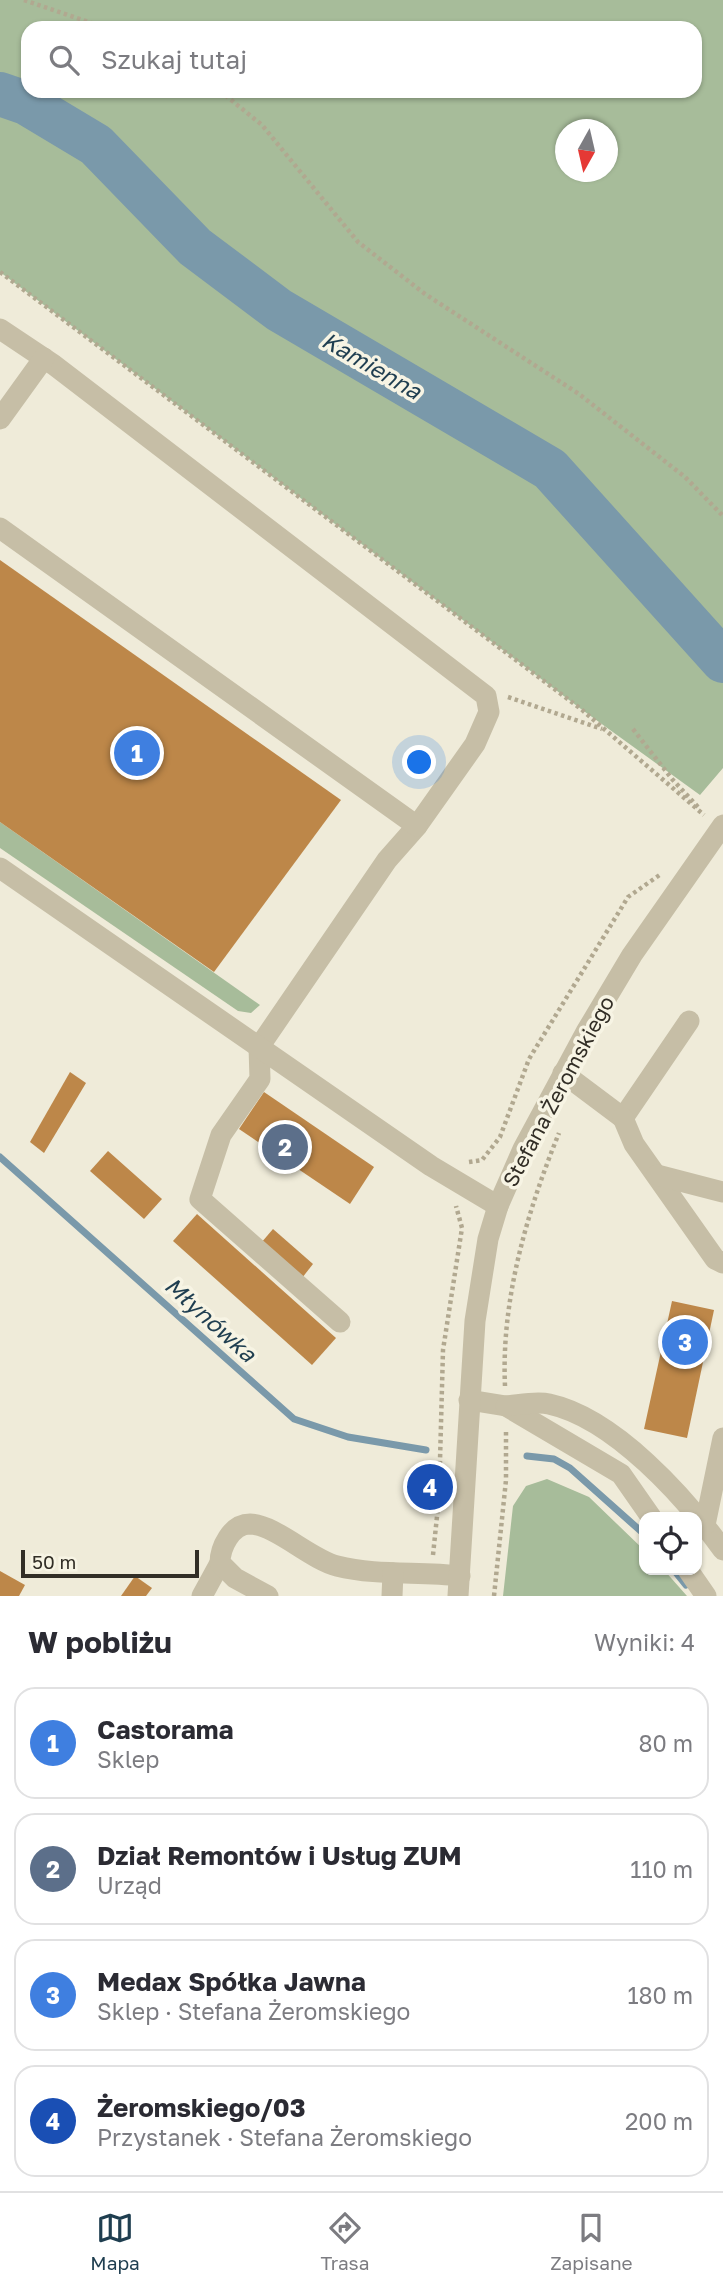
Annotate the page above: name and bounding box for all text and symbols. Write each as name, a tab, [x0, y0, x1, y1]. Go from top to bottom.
search box	[21, 21, 702, 98]
icon: search	[45, 41, 83, 79]
text: Szukaj tutaj	[101, 44, 247, 75]
north arrow	[555, 119, 618, 182]
water label: Kamienna	[317, 325, 427, 405]
pin: 1	[114, 727, 160, 779]
your location	[402, 745, 436, 779]
street label: Stefana Żeromskiego	[497, 991, 619, 1191]
pin: 2	[262, 1121, 308, 1173]
water label: Młynówka	[160, 1271, 263, 1368]
pin: 3	[662, 1316, 708, 1368]
pin: 4	[407, 1461, 453, 1513]
map controls	[639, 1512, 702, 1575]
button: locate	[639, 1512, 702, 1575]
scale bar	[21, 1547, 200, 1579]
text: 50 m	[32, 1550, 76, 1573]
text: W pobliżu	[28, 1624, 172, 1660]
text: Wyniki: 4	[594, 1628, 695, 1656]
text: Castorama	[97, 1714, 234, 1745]
text: 1	[47, 1729, 59, 1757]
text: 80 m	[639, 1729, 693, 1757]
text: Sklep	[97, 1745, 159, 1773]
text: Dział Remontów i Usług ZUM	[97, 1840, 462, 1871]
text: 2	[46, 1855, 60, 1883]
text: 110 m	[630, 1855, 693, 1883]
text: Urząd	[97, 1871, 162, 1899]
text: Medax Spółka Jawna	[97, 1966, 366, 1997]
text: 3	[46, 1981, 60, 2009]
text: 180 m	[627, 1981, 693, 2009]
text: Sklep · Stefana Żeromskiego	[97, 1997, 410, 2025]
text: Żeromskiego/03	[97, 2092, 306, 2123]
text: 4	[46, 2107, 60, 2135]
text: 200 m	[625, 2107, 693, 2135]
text: Przystanek · Stefana Żeromskiego	[97, 2123, 472, 2151]
tab: Mapa	[90, 2209, 140, 2274]
tab: Trasa	[321, 2209, 369, 2274]
tab: Zapisane	[550, 2209, 633, 2274]

